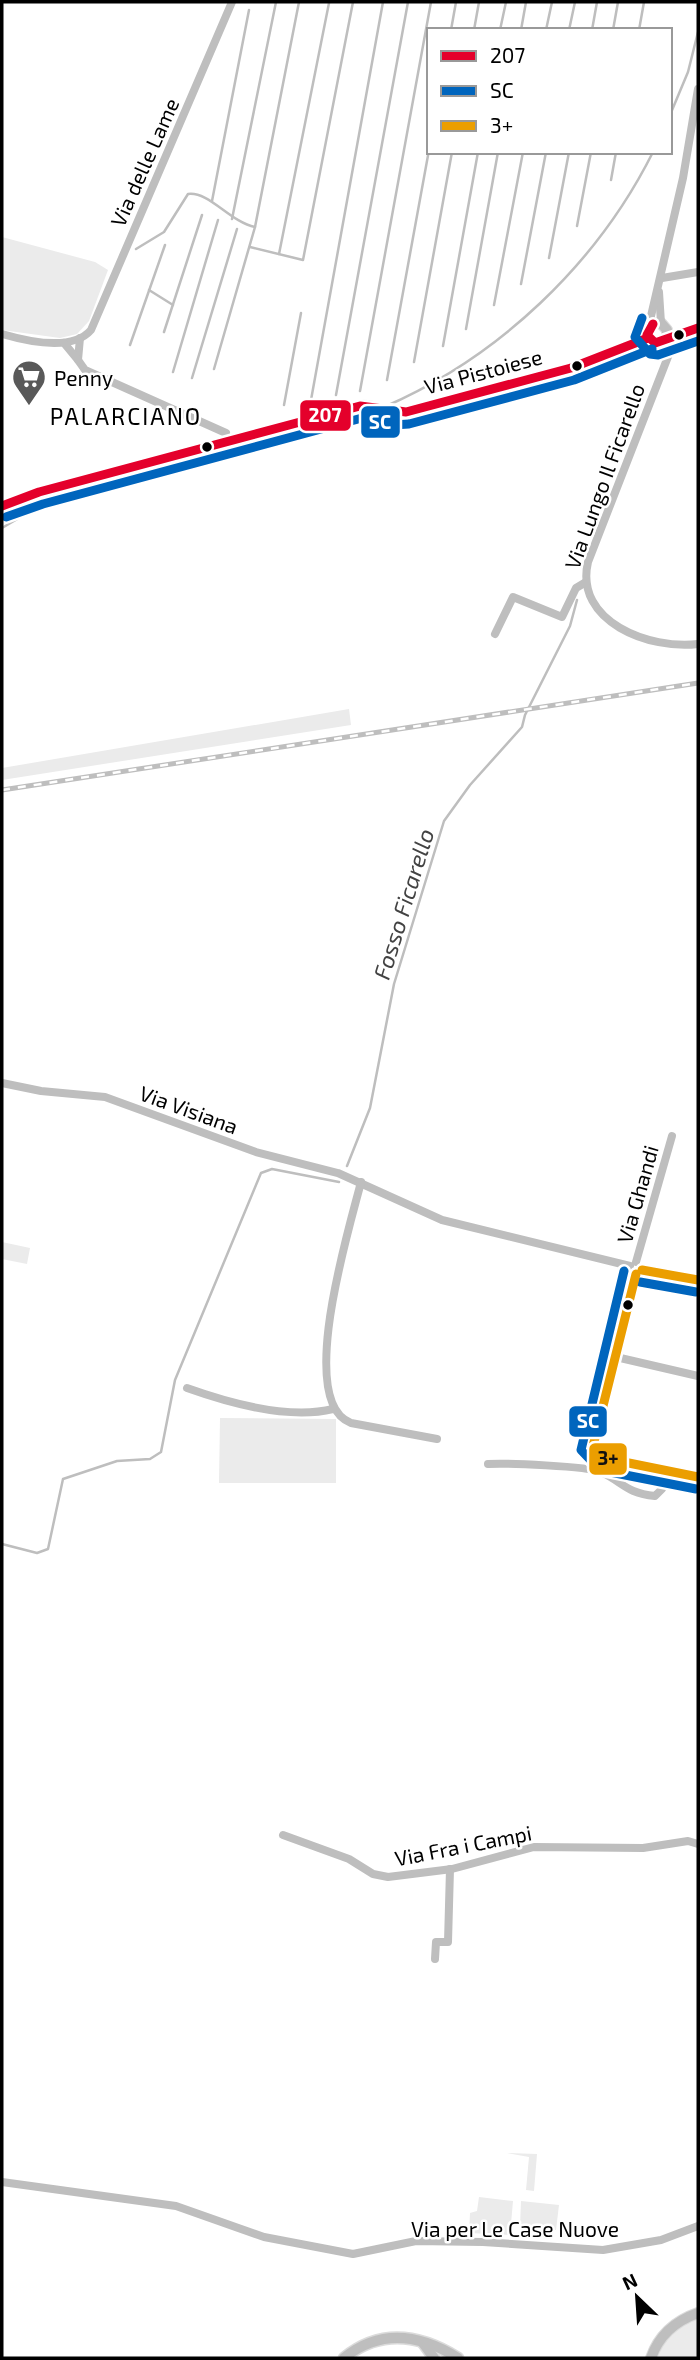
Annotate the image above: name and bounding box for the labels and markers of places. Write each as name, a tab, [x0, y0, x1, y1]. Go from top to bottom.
unlabelled marker	[672, 328, 686, 342]
supermarket icon: Penny	[10, 358, 48, 407]
unlabelled marker	[570, 359, 584, 373]
place label: Penny	[54, 365, 113, 390]
unlabelled marker	[200, 440, 214, 454]
unlabelled marker	[621, 1298, 635, 1312]

